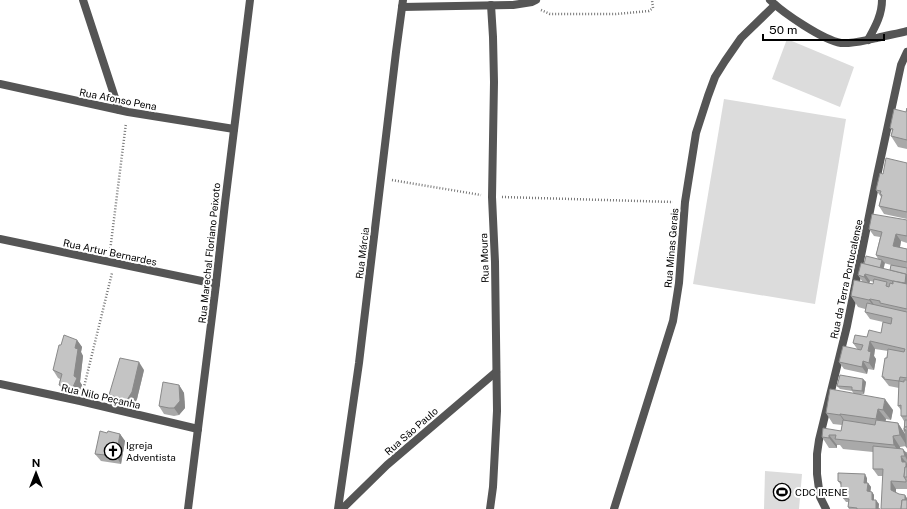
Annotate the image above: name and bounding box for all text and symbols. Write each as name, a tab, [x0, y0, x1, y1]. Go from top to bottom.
scale bar	[763, 16, 884, 42]
text: 50 m	[769, 23, 797, 37]
street label: Rua Afonso Pena	[78, 86, 158, 112]
street label: Rua Marechal Floriano Peixoto	[196, 182, 222, 324]
street label: Rua Minas Gerais	[662, 207, 680, 289]
street label: Rua da Terra Portucalense	[827, 218, 865, 340]
street label: Rua Márcia	[353, 226, 371, 280]
street label: Rua Moura	[477, 233, 491, 283]
street label: Rua Artur Bernardes	[62, 236, 158, 268]
street label: Rua Nilo Peçanha	[60, 381, 142, 411]
street label: Rua São Paulo	[382, 404, 440, 457]
place label: Igreja Adventista	[126, 439, 176, 463]
church icon: Igreja Adventista	[103, 441, 123, 461]
north arrow	[16, 453, 56, 493]
text: N	[32, 457, 40, 469]
sports icon: CDC IRENE	[772, 482, 792, 502]
place label: CDC IRENE	[795, 486, 848, 498]

